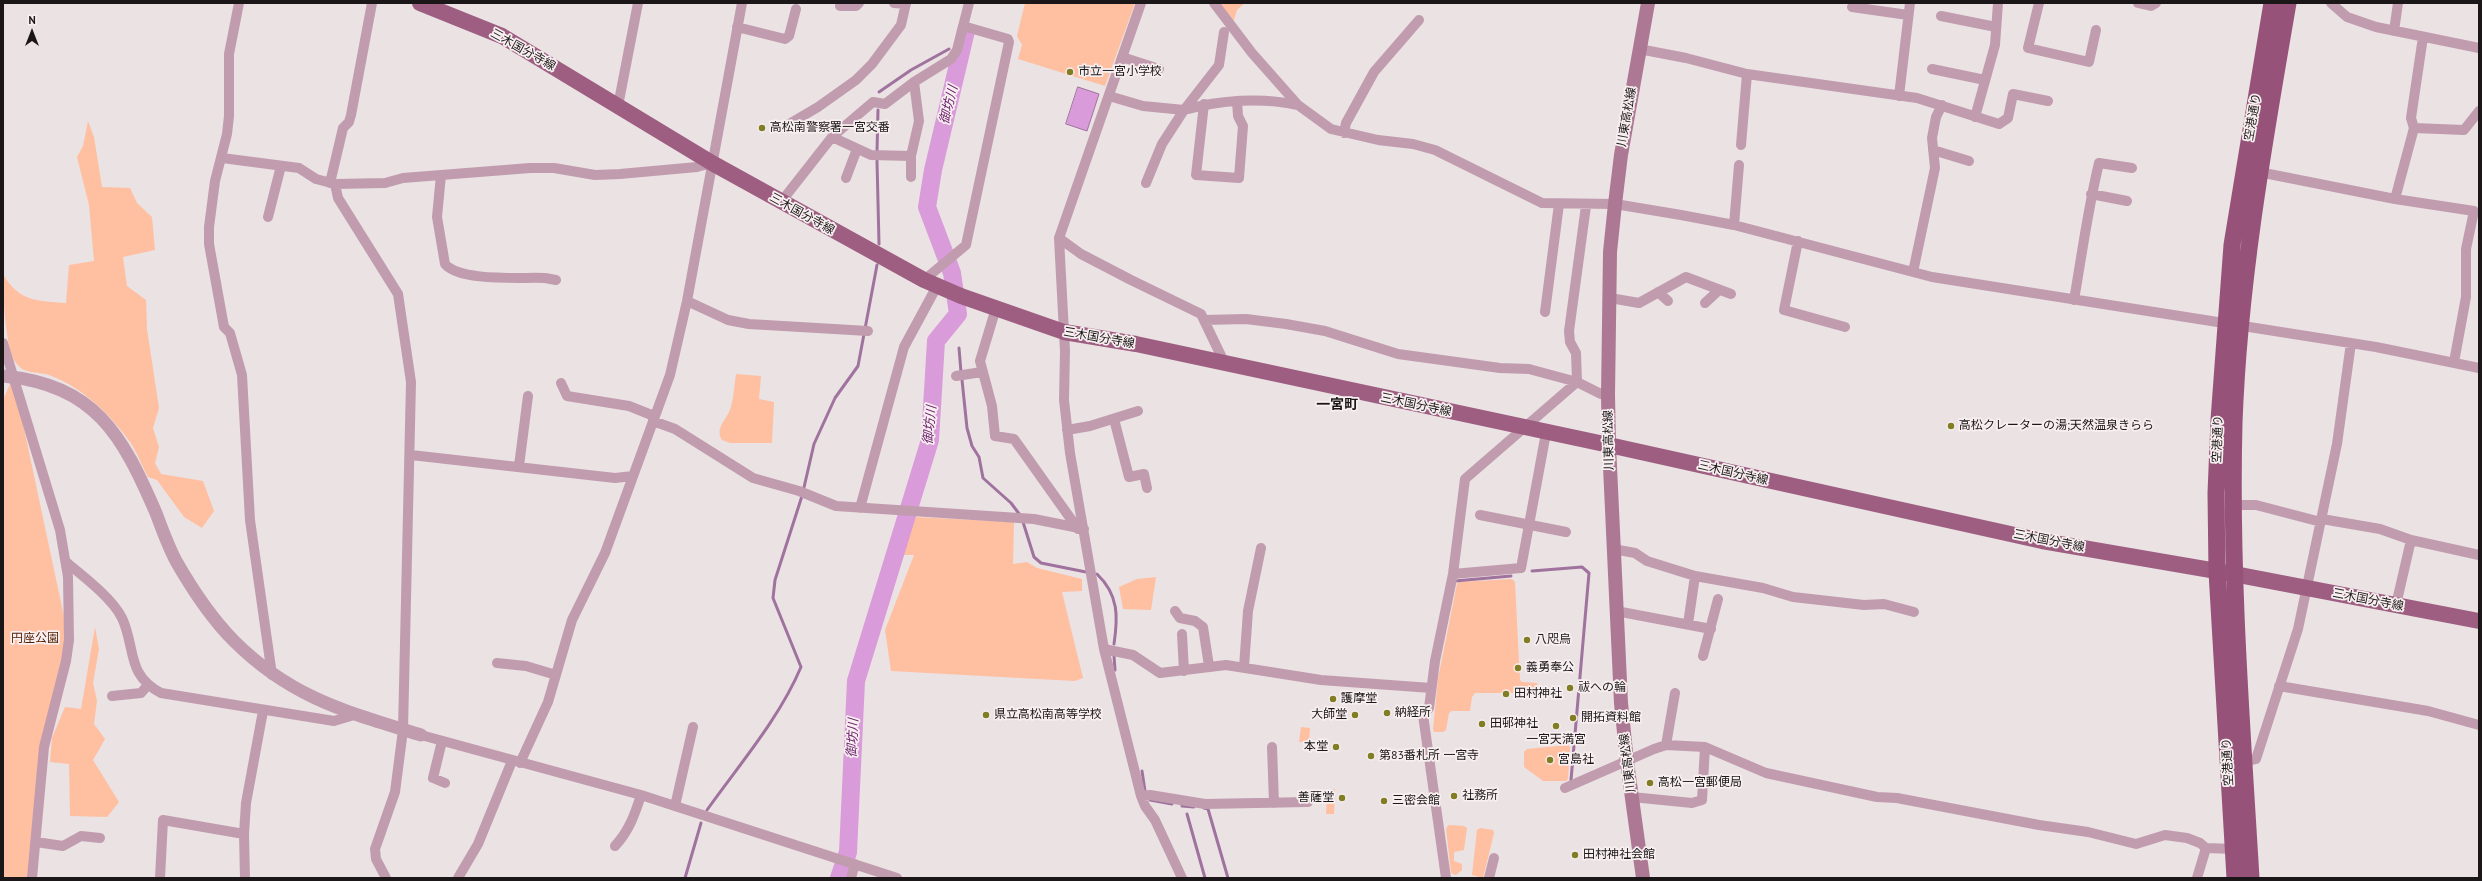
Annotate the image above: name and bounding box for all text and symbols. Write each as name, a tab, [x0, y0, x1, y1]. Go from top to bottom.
north arrow	[12, 12, 52, 52]
text: N	[28, 13, 36, 27]
street label: 三木国分寺線	[488, 26, 558, 74]
place label: 市立一宮小学校	[1078, 65, 1162, 79]
marker: 市立一宮小学校	[1065, 67, 1075, 77]
water label: 御坊川	[937, 84, 961, 126]
street label: 川東高松線	[1615, 86, 1639, 148]
street label: 空港通り	[2242, 92, 2264, 142]
place label: 高松南警察署一宮交番	[770, 121, 890, 135]
marker: 高松南警察署一宮交番	[757, 123, 767, 133]
street label: 三木国分寺線	[767, 190, 837, 238]
street label: 三木国分寺線	[1062, 325, 1136, 351]
street label: 三木国分寺線	[1379, 390, 1453, 420]
district label: 一宮町	[1316, 397, 1358, 413]
water label: 御坊川	[920, 405, 940, 445]
street label: 川東高松線	[1601, 410, 1617, 470]
street label: 空港通り	[2210, 415, 2226, 463]
place label: 高松クレーターの湯;天然温泉きらら	[1959, 419, 2154, 433]
marker: 高松クレーターの湯;天然温泉きらら	[1946, 421, 1956, 431]
street label: 三木国分寺線	[1696, 458, 1770, 488]
street label: 三木国分寺線	[2012, 527, 2086, 555]
street label: 三木国分寺線	[2331, 586, 2405, 614]
park label: 円座公園	[11, 632, 59, 646]
place label: 八咫烏	[1535, 633, 1571, 647]
marker: 八咫烏	[1522, 635, 1532, 645]
place label: 義勇奉公	[1526, 661, 1574, 675]
marker: 義勇奉公	[1513, 663, 1523, 673]
place label: 祓への輪	[1578, 681, 1626, 695]
marker: 祓への輪	[1565, 683, 1575, 693]
place label: 田村神社	[1514, 687, 1562, 701]
marker: 田村神社	[1501, 689, 1511, 699]
place label: 護摩堂	[1341, 692, 1377, 706]
marker: 護摩堂	[1328, 694, 1338, 704]
place label: 納経所	[1395, 706, 1431, 720]
place label: 県立高松南高等学校	[994, 708, 1102, 722]
place label: 大師堂	[1311, 708, 1347, 722]
marker: 納経所	[1382, 708, 1392, 718]
marker: 県立高松南高等学校	[981, 710, 991, 720]
marker: 大師堂	[1350, 710, 1360, 720]
place label: 開拓資料館	[1581, 711, 1641, 725]
marker: 開拓資料館	[1568, 713, 1578, 723]
place label: 田邨神社	[1490, 717, 1538, 731]
water label: 御坊川	[844, 718, 862, 758]
marker: 田邨神社	[1477, 719, 1487, 729]
marker: 一宮天満宮	[1551, 721, 1561, 731]
street label: 川東高松線	[1617, 732, 1639, 794]
place label: 一宮天満宮	[1526, 733, 1586, 747]
street label: 空港通り	[2220, 738, 2236, 786]
place label: 本堂	[1304, 740, 1328, 754]
marker: 本堂	[1331, 742, 1341, 752]
place label: 第83番札所 一宮寺	[1379, 749, 1479, 763]
marker: 第83番札所 一宮寺	[1366, 751, 1376, 761]
place label: 宮島社	[1558, 753, 1594, 767]
marker: 宮島社	[1545, 755, 1555, 765]
place label: 高松一宮郵便局	[1658, 776, 1742, 790]
marker: 高松一宮郵便局	[1645, 778, 1655, 788]
place label: 社務所	[1462, 789, 1498, 803]
place label: 善薩堂	[1298, 791, 1334, 805]
marker: 社務所	[1449, 791, 1459, 801]
marker: 善薩堂	[1337, 793, 1347, 803]
place label: 三密会館	[1392, 794, 1440, 808]
marker: 三密会館	[1379, 796, 1389, 806]
place label: 田村神社会館	[1583, 848, 1655, 862]
marker: 田村神社会館	[1570, 850, 1580, 860]

